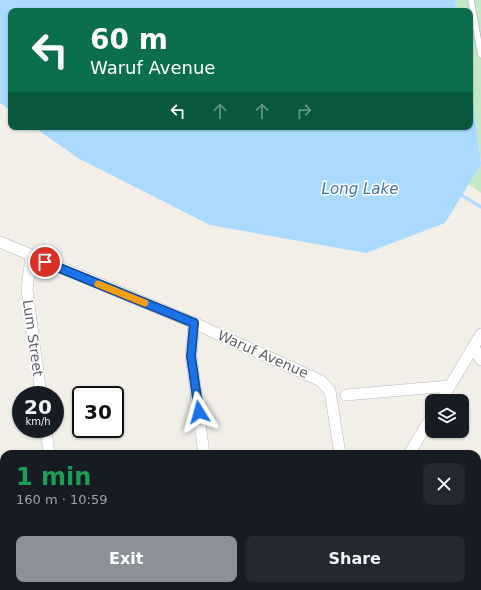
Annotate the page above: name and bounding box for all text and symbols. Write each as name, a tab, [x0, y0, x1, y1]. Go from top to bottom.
text: 60 m	[90, 23, 168, 56]
icon: left	[24, 24, 76, 76]
text: Waruf Avenue	[90, 57, 215, 78]
icon: left	[167, 100, 189, 122]
icon: ahead	[209, 100, 231, 122]
icon: ahead	[251, 100, 273, 122]
icon: right	[293, 100, 315, 122]
water label: Long Lake	[322, 180, 398, 198]
pin	[28, 245, 62, 279]
icon: arrive	[34, 251, 56, 273]
street label: Lum Street	[20, 299, 46, 378]
street label: Waruf Avenue	[215, 327, 311, 381]
speed limit sign: 30	[72, 386, 124, 438]
position arrow	[178, 391, 220, 433]
map controls	[425, 394, 469, 438]
button: layers	[425, 394, 469, 438]
text: 20	[24, 395, 52, 419]
text: km/h	[25, 416, 51, 427]
text: 1 min	[16, 463, 91, 491]
button: close	[423, 463, 465, 505]
text: 160 m · 10:59	[16, 492, 107, 507]
button: Exit	[16, 536, 237, 582]
button: Share	[245, 536, 465, 582]

